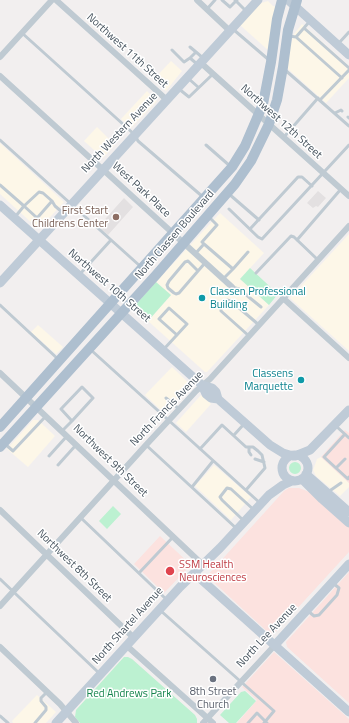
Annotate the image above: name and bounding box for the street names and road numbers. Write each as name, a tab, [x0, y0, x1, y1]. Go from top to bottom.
street label: Northwest 11th Street	[84, 11, 170, 91]
street label: Northwest 12th Street	[238, 82, 324, 162]
street label: North Western Avenue	[79, 90, 161, 176]
street label: West Park Place	[109, 160, 173, 220]
street label: North Classen Boulevard	[133, 188, 217, 282]
street label: Northwest 10th Street	[65, 247, 153, 325]
street label: North Francis Avenue	[128, 369, 206, 449]
street label: Northwest 9th Street	[70, 422, 150, 500]
street label: Northwest 8th Street	[34, 527, 114, 605]
street label: North Shartel Avenue	[90, 585, 166, 667]
street label: North Lee Avenue	[234, 601, 300, 671]

